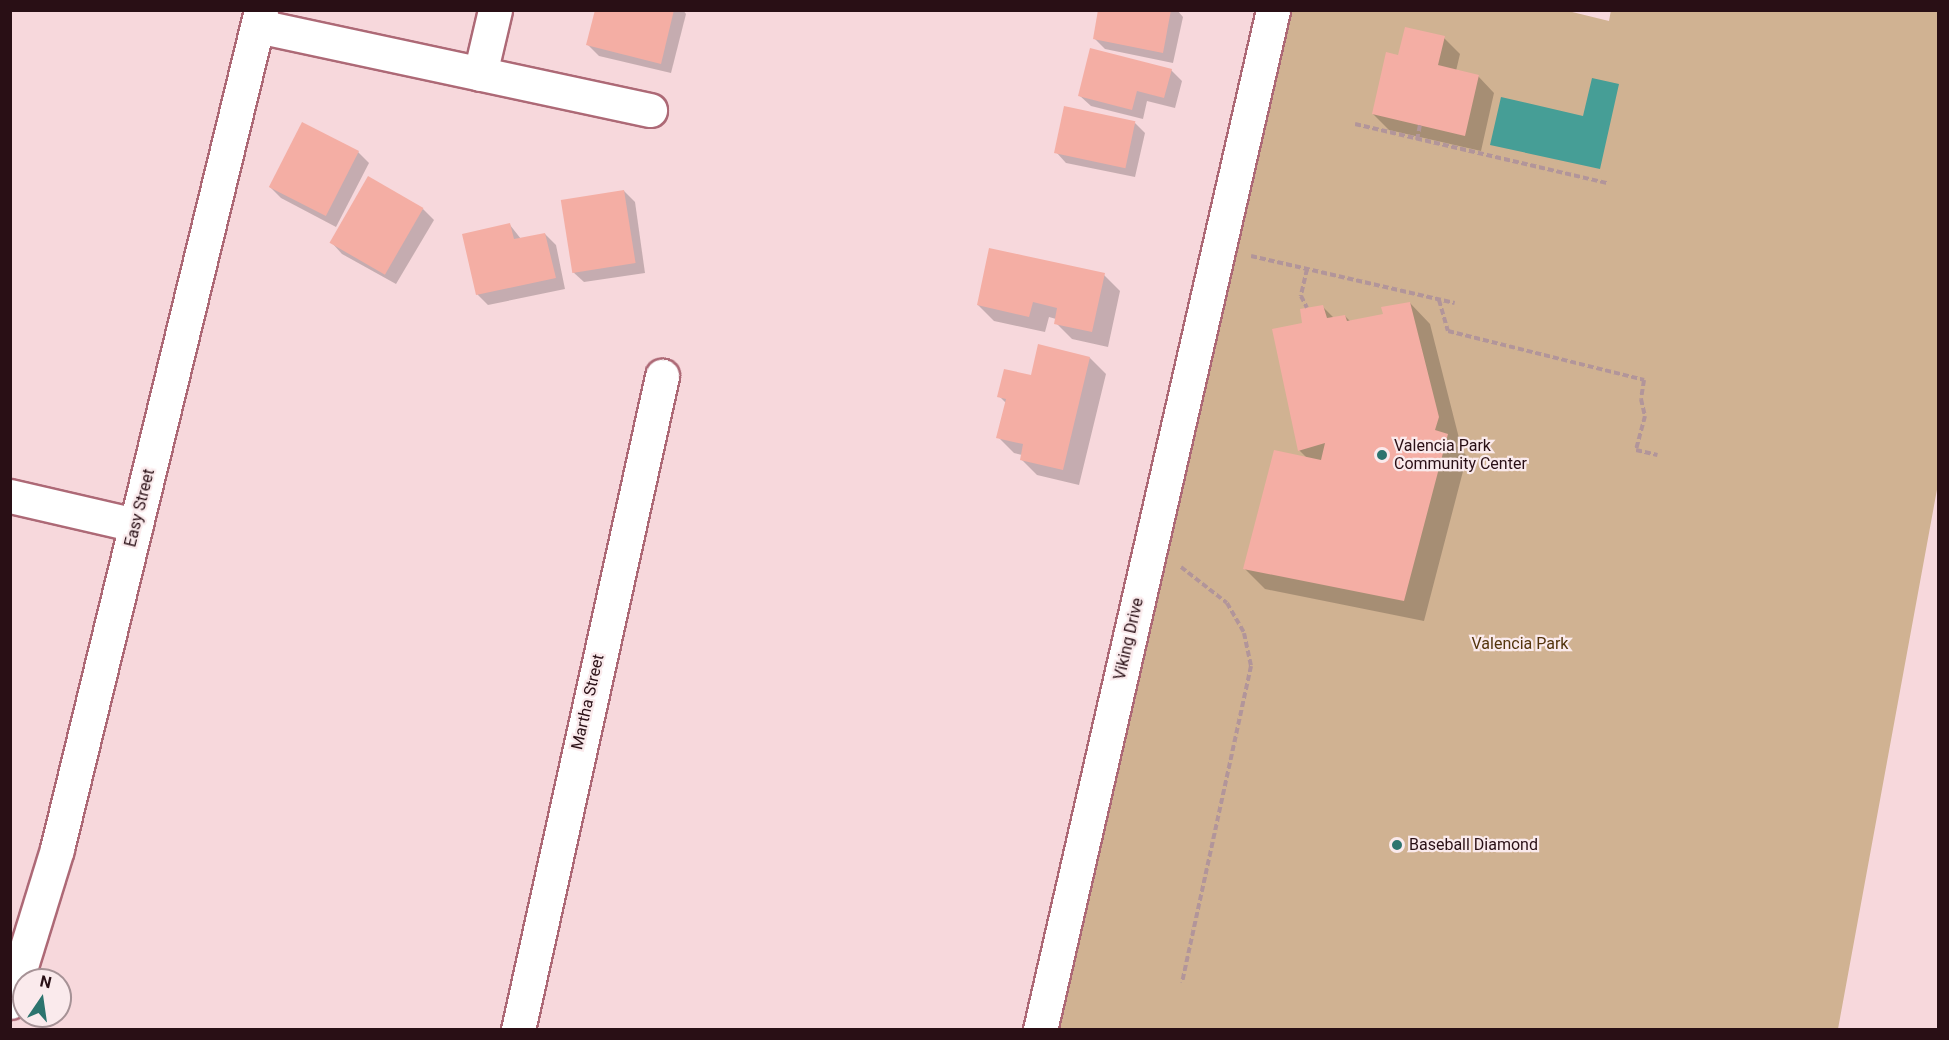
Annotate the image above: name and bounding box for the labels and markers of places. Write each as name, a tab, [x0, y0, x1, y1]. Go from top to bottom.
place label: Valencia Park Community Center	[1394, 436, 1527, 474]
marker: Valencia Park Community Center	[1375, 448, 1389, 462]
place label: Baseball Diamond	[1409, 835, 1538, 855]
marker: Baseball Diamond	[1390, 838, 1404, 852]

